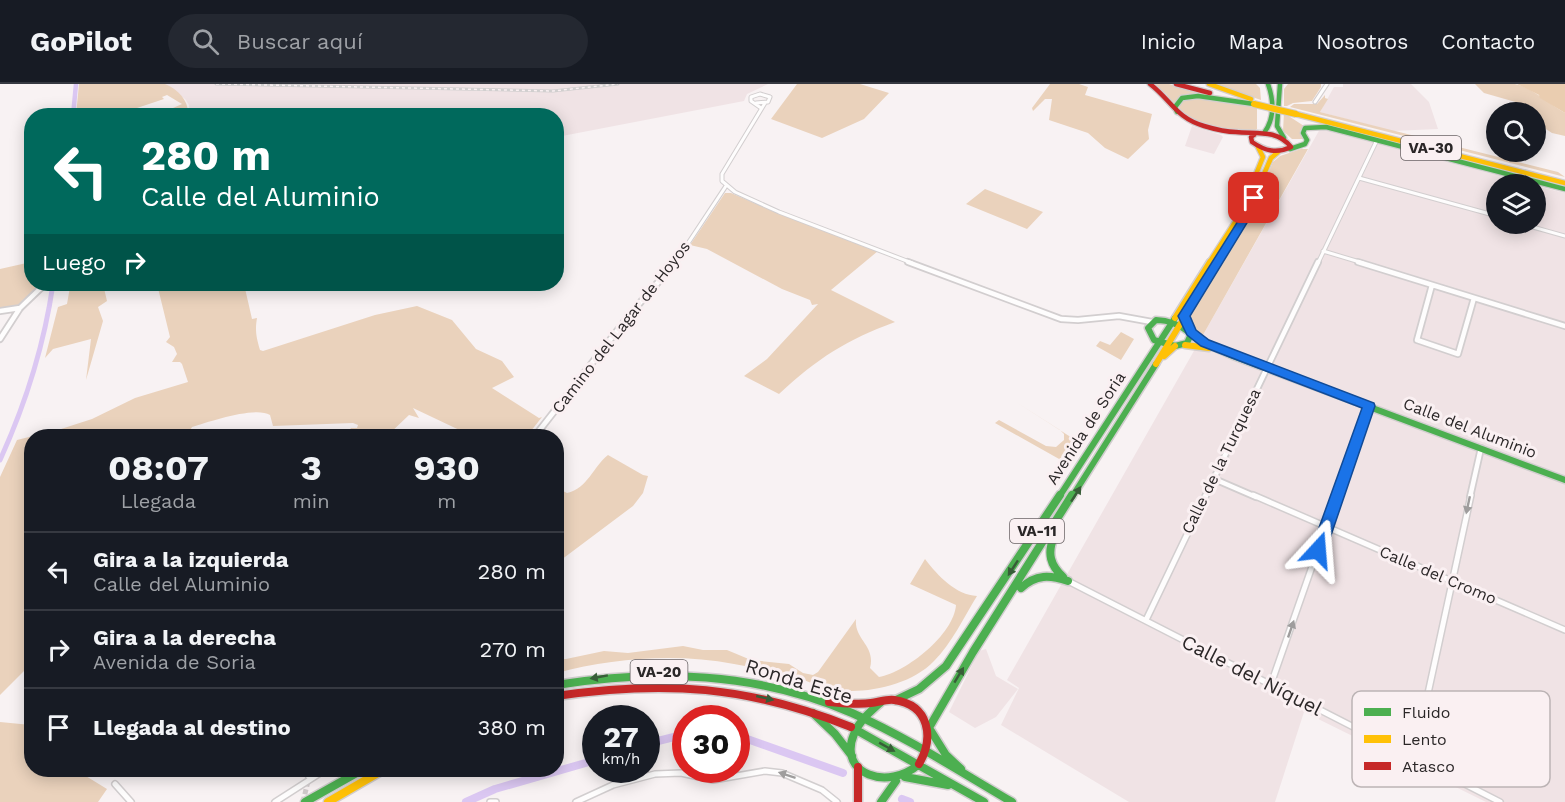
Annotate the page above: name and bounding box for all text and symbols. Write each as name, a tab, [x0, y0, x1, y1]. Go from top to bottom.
search box	[168, 14, 588, 68]
text: GoPilot	[30, 25, 132, 58]
icon: search	[189, 25, 222, 58]
text: Buscar aquí	[237, 29, 363, 54]
text: Inicio	[1141, 29, 1196, 54]
text: Mapa	[1229, 29, 1283, 54]
text: Nosotros	[1316, 29, 1408, 54]
text: Contacto	[1441, 29, 1535, 54]
map controls	[1486, 102, 1546, 234]
button: search	[1486, 102, 1546, 162]
text: 280 m	[141, 131, 271, 180]
icon: left	[42, 132, 120, 210]
road number: VA-30	[1401, 136, 1461, 160]
pin	[1228, 172, 1279, 223]
button: layers	[1486, 174, 1546, 234]
text: Calle del Aluminio	[141, 181, 380, 213]
icon: arrive	[1237, 181, 1270, 214]
street label: Camino del Lagar de Hoyos	[548, 237, 694, 417]
icon: right	[118, 246, 151, 279]
text: Luego	[42, 250, 106, 275]
street label: Avenida de Soria	[1043, 368, 1129, 488]
street label: Calle de la Turquesa	[1178, 385, 1264, 537]
street label: Calle del Aluminio	[1401, 394, 1539, 462]
text: 08:07	[108, 447, 209, 489]
text: 3	[300, 447, 322, 489]
text: 930	[414, 447, 480, 489]
one-way arrow	[1070, 485, 1081, 502]
text: Llegada	[121, 489, 196, 513]
text: min	[293, 489, 330, 513]
text: m	[437, 489, 456, 513]
one-way arrow	[1463, 496, 1472, 515]
position arrow	[1286, 518, 1350, 582]
road number: VA-11	[1010, 519, 1064, 543]
street label: Calle del Cromo	[1377, 542, 1499, 608]
text: Gira a la izquierda	[93, 547, 289, 572]
icon: left	[42, 555, 75, 588]
text: 280 m	[477, 559, 546, 584]
one-way arrow	[1007, 559, 1018, 576]
text: Calle del Aluminio	[93, 572, 270, 596]
one-way arrow	[1286, 620, 1296, 638]
text: Gira a la derecha	[93, 625, 276, 650]
street label: Calle del Níquel	[1178, 629, 1326, 721]
icon: right	[42, 633, 75, 666]
text: 270 m	[480, 637, 546, 662]
text: Avenida de Soria	[93, 650, 256, 674]
street label: Ronda Este	[743, 653, 855, 709]
road number: VA-20	[630, 660, 688, 684]
one-way arrow	[953, 667, 964, 683]
one-way arrow	[589, 673, 608, 682]
legend	[1352, 691, 1550, 787]
one-way arrow	[756, 693, 774, 703]
text: Fluido	[1402, 703, 1450, 722]
speed limit sign: 30	[672, 705, 750, 783]
icon: arrive	[42, 711, 75, 744]
text: Llegada al destino	[93, 715, 291, 740]
text: 380 m	[477, 715, 546, 740]
text: 27	[603, 719, 639, 754]
text: Lento	[1402, 730, 1447, 749]
one-way arrow	[879, 742, 896, 752]
text: km/h	[602, 750, 640, 768]
text: Atasco	[1402, 757, 1455, 776]
one-way arrow	[778, 770, 796, 780]

